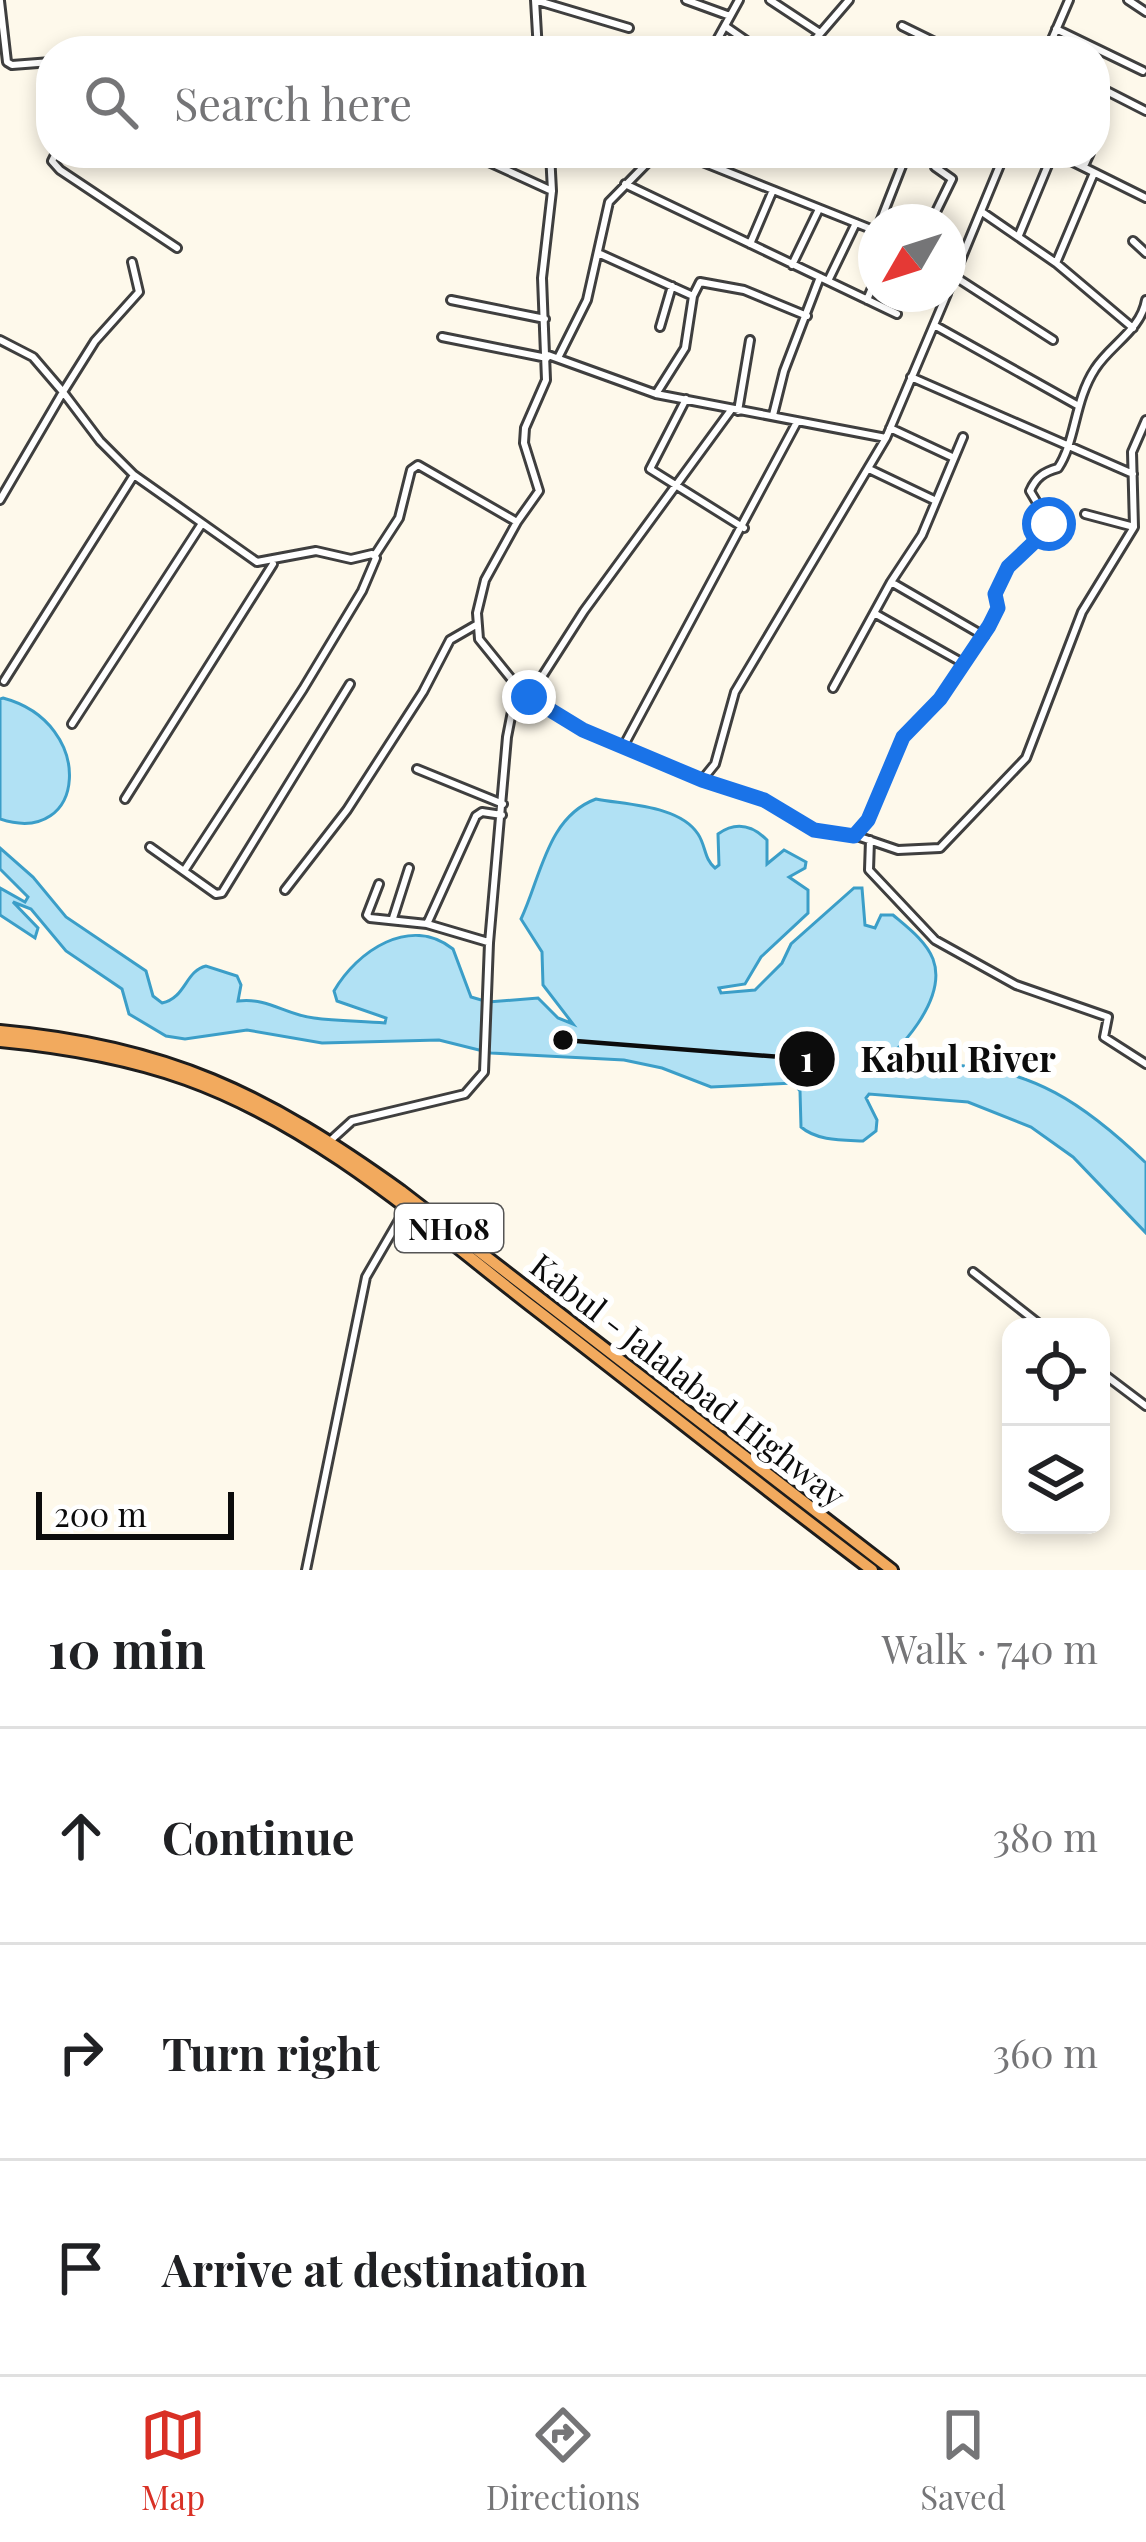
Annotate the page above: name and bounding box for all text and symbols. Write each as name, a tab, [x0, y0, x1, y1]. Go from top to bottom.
search box	[36, 36, 1110, 168]
icon: search	[78, 69, 144, 135]
text: Search here	[174, 72, 412, 132]
north arrow	[858, 204, 966, 312]
route start	[1022, 497, 1076, 551]
route end	[502, 670, 556, 724]
callout: Kabul River	[777, 1023, 1080, 1095]
text: 1	[800, 1033, 814, 1081]
text: Kabul River	[860, 1033, 1056, 1081]
road number: NH08	[395, 1204, 503, 1252]
street label: Kabul - Jalalabad Highway	[523, 1242, 856, 1516]
map controls	[1002, 1318, 1110, 1534]
button: locate	[1002, 1318, 1110, 1426]
button: layers	[1002, 1426, 1110, 1534]
scale bar	[36, 1486, 234, 1539]
text: 200 m	[54, 1491, 147, 1535]
text: 10 min	[48, 1614, 206, 1682]
text: Walk · 740 m	[882, 1622, 1098, 1674]
icon: ahead	[48, 1803, 114, 1869]
text: Continue	[162, 1806, 354, 1866]
text: 380 m	[992, 1810, 1098, 1862]
icon: right	[48, 2019, 114, 2085]
text: Turn right	[162, 2022, 380, 2082]
text: 360 m	[993, 2026, 1098, 2078]
icon: arrive	[48, 2235, 114, 2301]
text: Arrive at destination	[162, 2238, 587, 2298]
tab: Map	[140, 2402, 206, 2518]
tab: Directions	[486, 2402, 640, 2518]
tab: Saved	[920, 2402, 1006, 2518]

